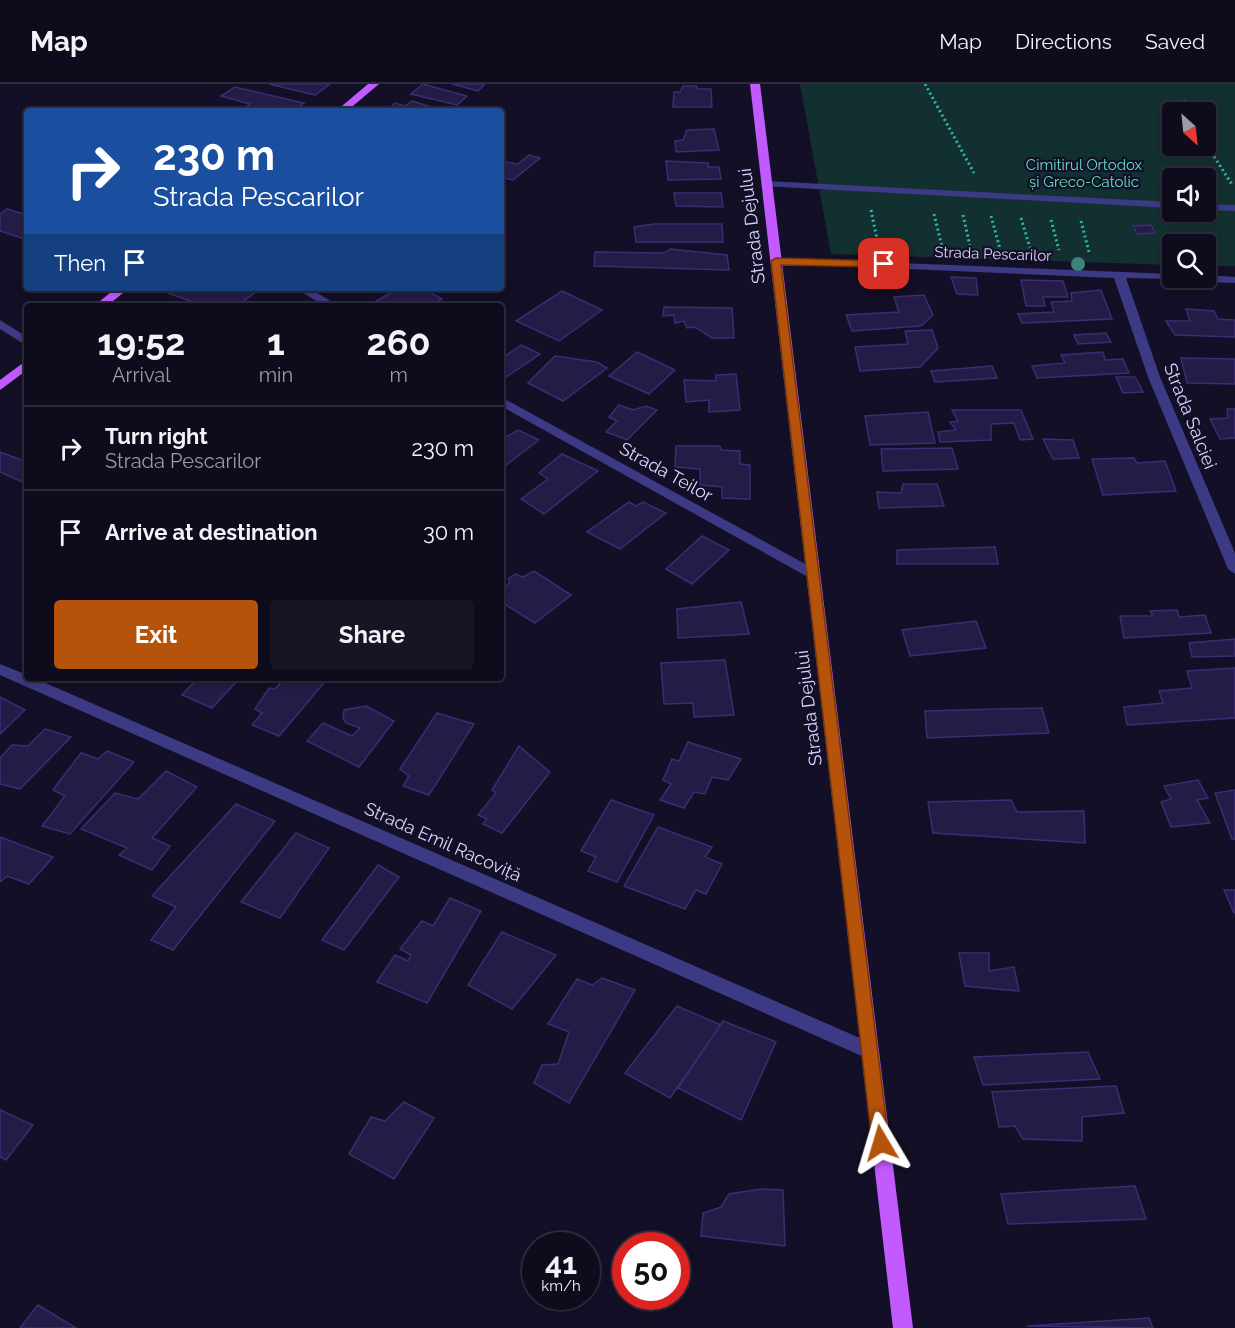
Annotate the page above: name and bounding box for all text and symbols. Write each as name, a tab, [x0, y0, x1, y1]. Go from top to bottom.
text: Map	[30, 25, 88, 58]
text: Map	[939, 29, 982, 54]
text: Directions	[1015, 29, 1112, 54]
text: Saved	[1145, 29, 1205, 54]
north arrow	[1162, 102, 1216, 156]
map controls	[1162, 102, 1216, 288]
text: 230 m	[153, 131, 275, 180]
icon: right	[54, 132, 132, 210]
park label: Cimitirul Ortodox și Greco-Catolic	[1026, 156, 1143, 191]
street label: Strada Dejului	[734, 167, 769, 285]
button: sound	[1162, 168, 1216, 222]
text: Strada Pescarilor	[153, 181, 364, 212]
button: search	[1162, 234, 1216, 288]
pin	[858, 238, 909, 289]
street label: Strada Pescarilor	[934, 243, 1053, 265]
icon: arrive	[118, 246, 151, 279]
icon: arrive	[867, 247, 900, 280]
text: Then	[54, 250, 106, 276]
text: 19:52	[97, 321, 185, 363]
text: 1	[267, 321, 285, 363]
text: 260	[366, 321, 431, 363]
street label: Strada Salciei	[1160, 360, 1221, 472]
text: Arrival	[112, 363, 171, 387]
text: min	[259, 363, 293, 387]
text: m	[389, 363, 408, 387]
text: Turn right	[105, 423, 208, 449]
icon: right	[54, 432, 87, 465]
text: 230 m	[411, 435, 474, 461]
street label: Strada Teilor	[616, 437, 717, 506]
text: Strada Pescarilor	[105, 449, 261, 473]
icon: arrive	[54, 516, 87, 549]
text: Arrive at destination	[105, 519, 318, 545]
text: 30 m	[423, 519, 474, 545]
button: Exit	[54, 600, 258, 669]
button: Share	[270, 600, 474, 669]
street label: Strada Dejului	[791, 649, 826, 767]
street label: Strada Emil Racoviță	[361, 797, 525, 886]
position arrow	[849, 1111, 913, 1175]
speed limit sign: 50	[612, 1232, 690, 1310]
text: 41	[545, 1246, 577, 1281]
text: km/h	[541, 1277, 581, 1295]

